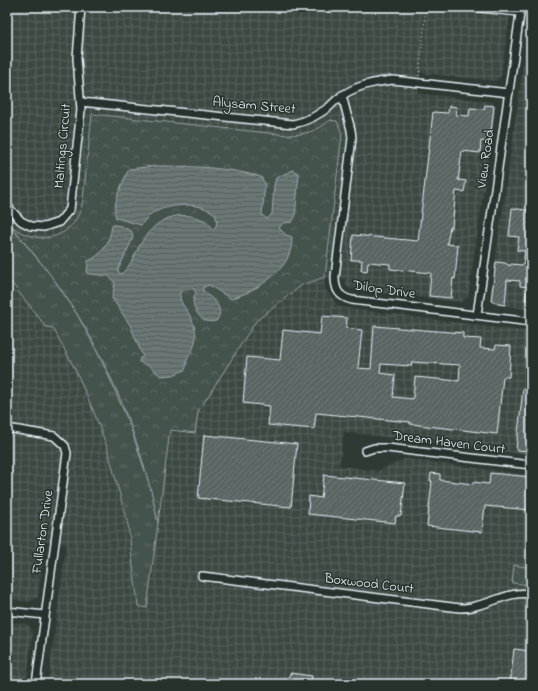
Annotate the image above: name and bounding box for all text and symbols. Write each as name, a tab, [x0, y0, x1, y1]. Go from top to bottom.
street label: Alysam Street	[212, 92, 297, 121]
street label: Maltings Circuit	[49, 102, 78, 190]
street label: View Road	[471, 128, 501, 191]
street label: Dilop Drive	[350, 275, 417, 305]
street label: Dream Haven Court	[391, 426, 507, 460]
street label: Fullarton Drive	[27, 488, 59, 576]
street label: Boxwood Court	[322, 568, 415, 600]

